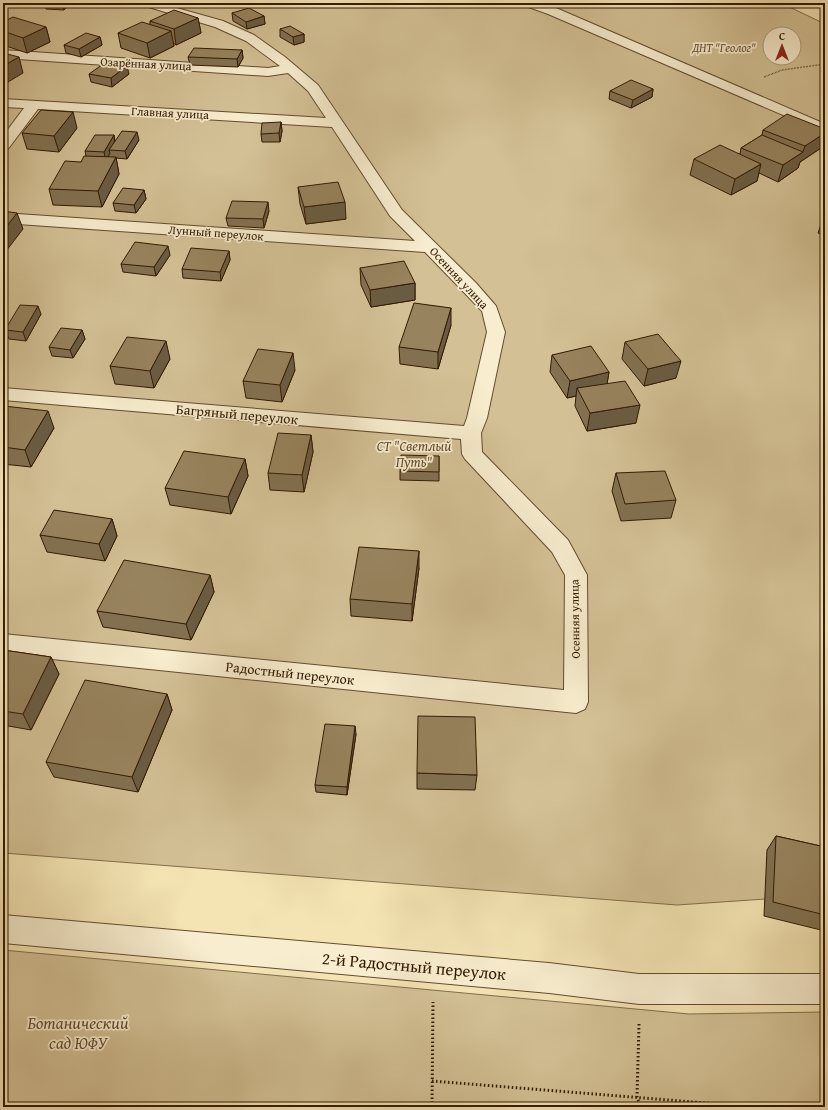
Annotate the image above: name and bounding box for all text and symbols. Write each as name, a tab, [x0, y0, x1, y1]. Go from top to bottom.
north arrow	[762, 26, 802, 66]
text: С	[779, 28, 785, 44]
park label: ДНТ "Геолог"	[691, 39, 756, 56]
street label: Озарённая улица	[100, 53, 192, 74]
street label: Главная улица	[131, 102, 210, 123]
street label: Лунный переулок	[168, 221, 265, 244]
street label: Осенняя улица	[426, 243, 493, 313]
street label: Багряный переулок	[175, 399, 300, 429]
park label: СТ "Светлый Путь"	[377, 436, 451, 472]
street label: Осенняя улица	[565, 579, 584, 659]
street label: Радостный переулок	[225, 656, 356, 690]
street label: 2-й Радостный переулок	[321, 945, 507, 986]
park label: Ботанический сад ЮФУ	[27, 1010, 129, 1055]

